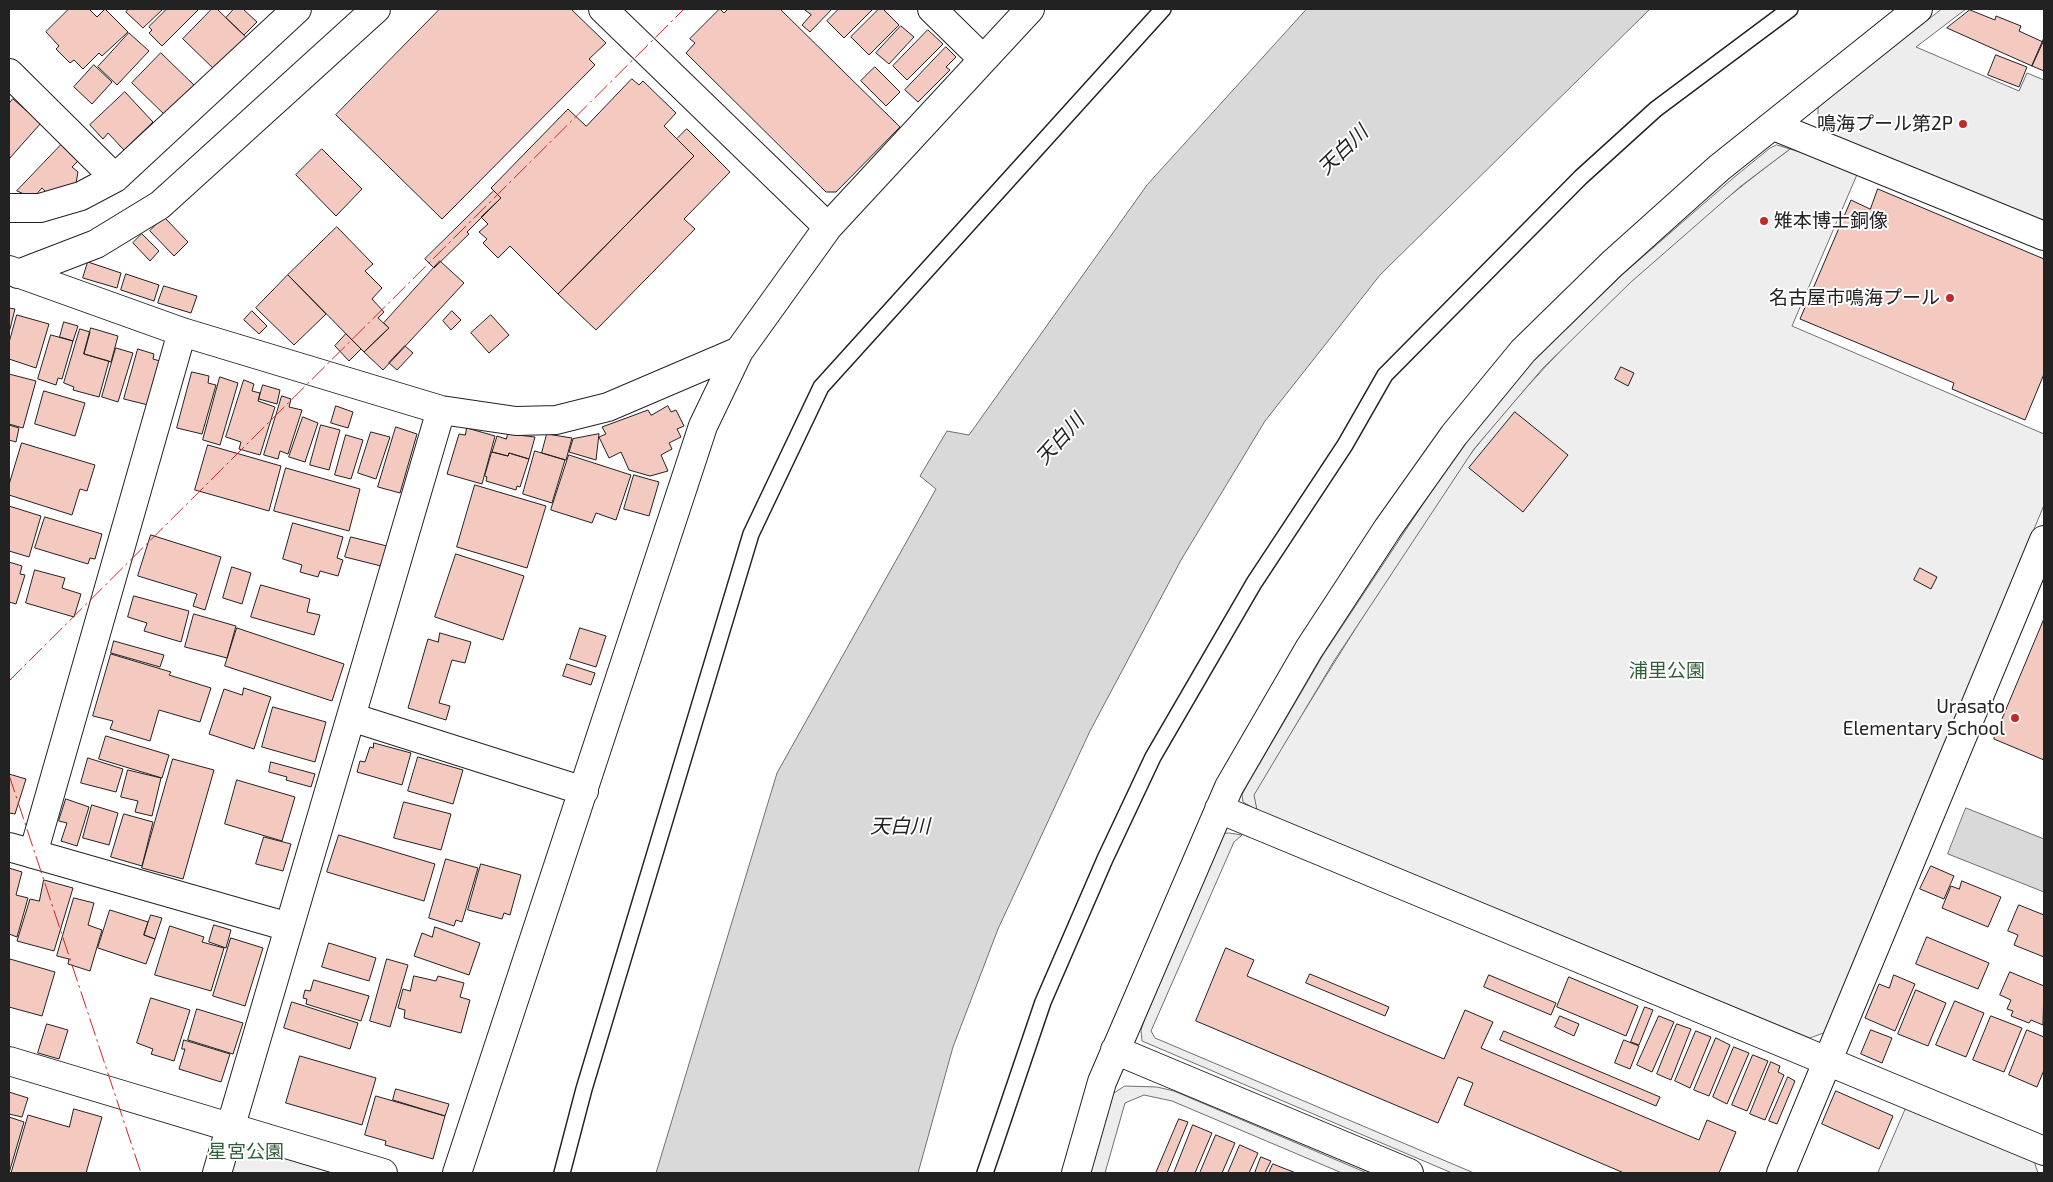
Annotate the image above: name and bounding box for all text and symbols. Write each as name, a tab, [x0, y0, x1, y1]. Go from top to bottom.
place label: 鳴海プール第2P	[1817, 113, 1953, 135]
marker: 鳴海プール第2P	[1957, 118, 1969, 130]
water label: 天白川	[1313, 121, 1373, 179]
place label: 雉本博士銅像	[1774, 210, 1888, 232]
marker: 雉本博士銅像	[1758, 215, 1770, 227]
place label: 名古屋市鳴海プール	[1769, 287, 1940, 309]
marker: 名古屋市鳴海プール	[1944, 292, 1956, 304]
water label: 天白川	[1031, 409, 1089, 469]
park label: 浦里公園	[1629, 660, 1705, 682]
place label: Urasato Elementary School	[1843, 696, 2005, 740]
marker: Urasato Elementary School	[2009, 712, 2021, 724]
water label: 天白川	[870, 814, 930, 838]
park label: 星宮公園	[208, 1141, 284, 1163]

